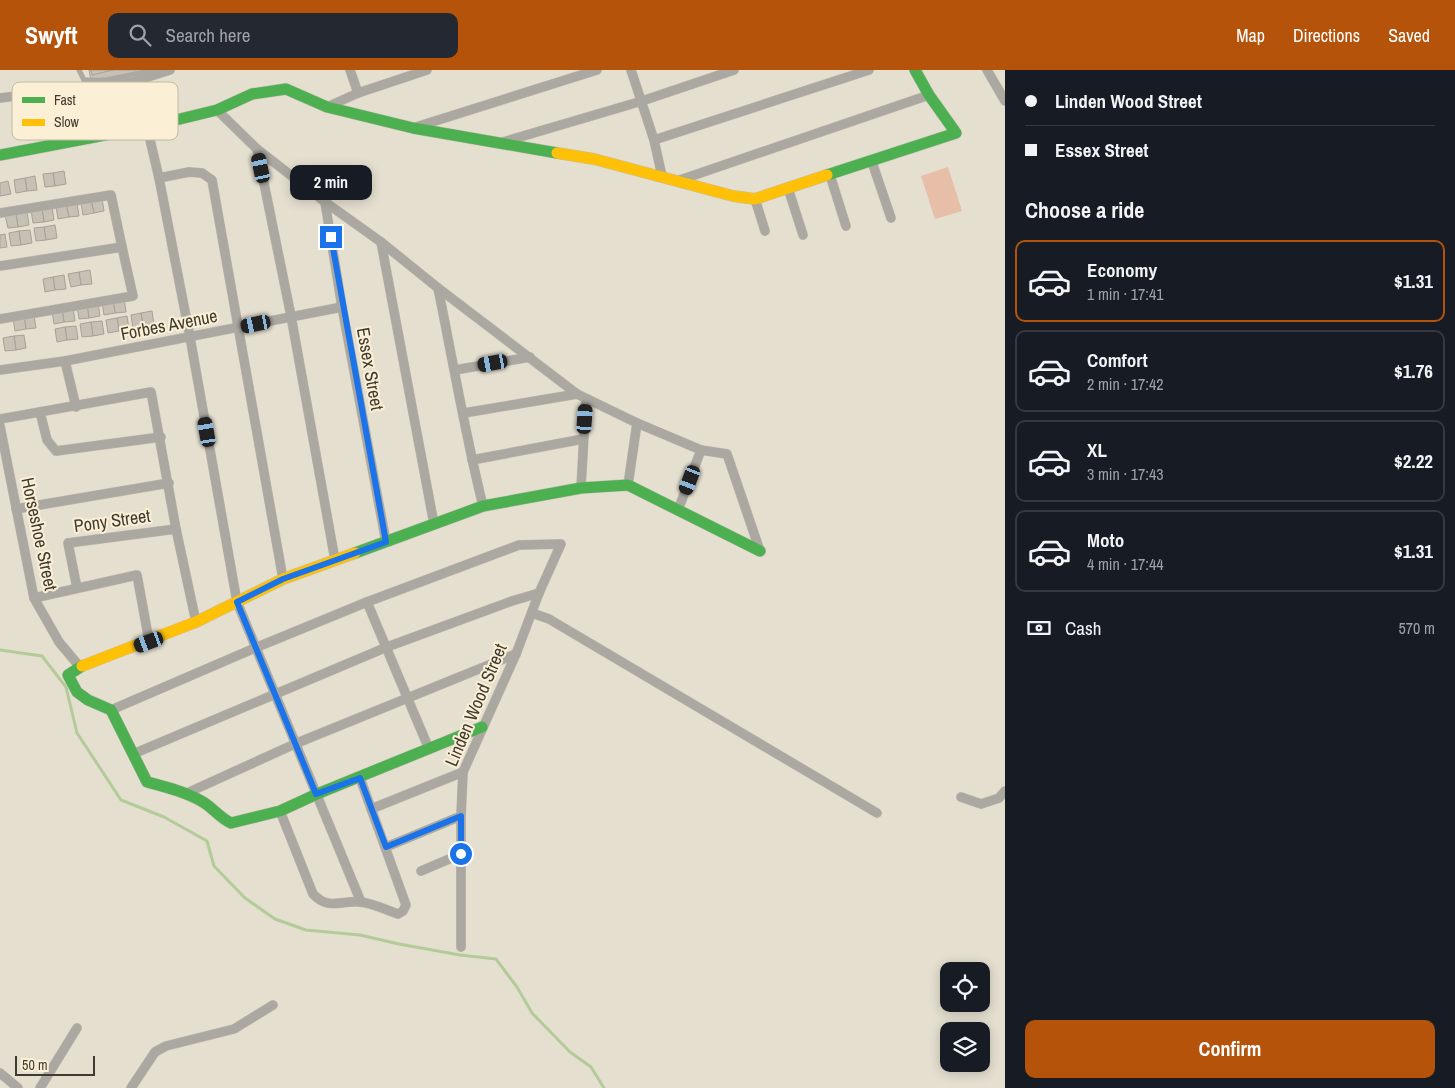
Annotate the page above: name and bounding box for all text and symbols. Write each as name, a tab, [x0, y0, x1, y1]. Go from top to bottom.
search box	[108, 13, 458, 58]
text: Swyft	[25, 19, 78, 51]
icon: search	[126, 21, 154, 49]
text: Search here	[166, 22, 250, 48]
text: Map	[1236, 23, 1265, 48]
text: Directions	[1293, 23, 1360, 48]
text: Saved	[1388, 23, 1430, 48]
legend	[12, 82, 178, 140]
text: Linden Wood Street	[1055, 88, 1202, 114]
text: Fast	[54, 91, 76, 109]
text: Slow	[54, 113, 80, 131]
text: Essex Street	[1055, 137, 1149, 163]
car	[250, 152, 271, 184]
callout: 2 min	[290, 164, 372, 200]
text: 2 min	[314, 171, 348, 193]
text: Choose a ride	[1025, 195, 1144, 225]
route end	[320, 226, 342, 248]
text: Economy	[1087, 257, 1157, 283]
icon: car	[1027, 259, 1072, 304]
text: $1.31	[1394, 268, 1433, 294]
text: 1 min · 17:41	[1087, 283, 1164, 305]
street label: Forbes Avenue	[118, 303, 220, 346]
car	[239, 314, 272, 334]
street label: Essex Street	[351, 326, 390, 412]
text: Comfort	[1087, 347, 1148, 373]
icon: car	[1027, 349, 1072, 394]
car	[476, 353, 509, 373]
text: $1.76	[1394, 358, 1433, 384]
text: 2 min · 17:42	[1087, 373, 1164, 395]
car	[576, 404, 593, 434]
car	[197, 416, 216, 448]
text: XL	[1087, 437, 1107, 463]
icon: car	[1027, 439, 1072, 484]
text: $2.22	[1394, 448, 1433, 474]
car	[677, 463, 702, 497]
text: 3 min · 17:43	[1087, 463, 1164, 485]
street label: Horseshoe Street	[15, 475, 64, 593]
street label: Pony Street	[72, 503, 152, 538]
text: Moto	[1087, 527, 1124, 553]
icon: car	[1027, 529, 1072, 574]
text: $1.31	[1394, 538, 1433, 564]
text: 4 min · 17:44	[1087, 553, 1164, 575]
icon: cash	[1025, 614, 1053, 642]
text: Cash	[1065, 615, 1101, 641]
text: 570 m	[1399, 617, 1435, 639]
car	[132, 630, 165, 654]
street label: Linden Wood Street	[438, 640, 513, 770]
route start	[450, 843, 472, 865]
map controls	[940, 962, 990, 1072]
button: locate	[940, 962, 990, 1012]
button: Confirm	[1025, 1020, 1435, 1078]
button: layers	[940, 1022, 990, 1072]
scale bar	[15, 1053, 95, 1076]
text: 50 m	[22, 1056, 48, 1074]

